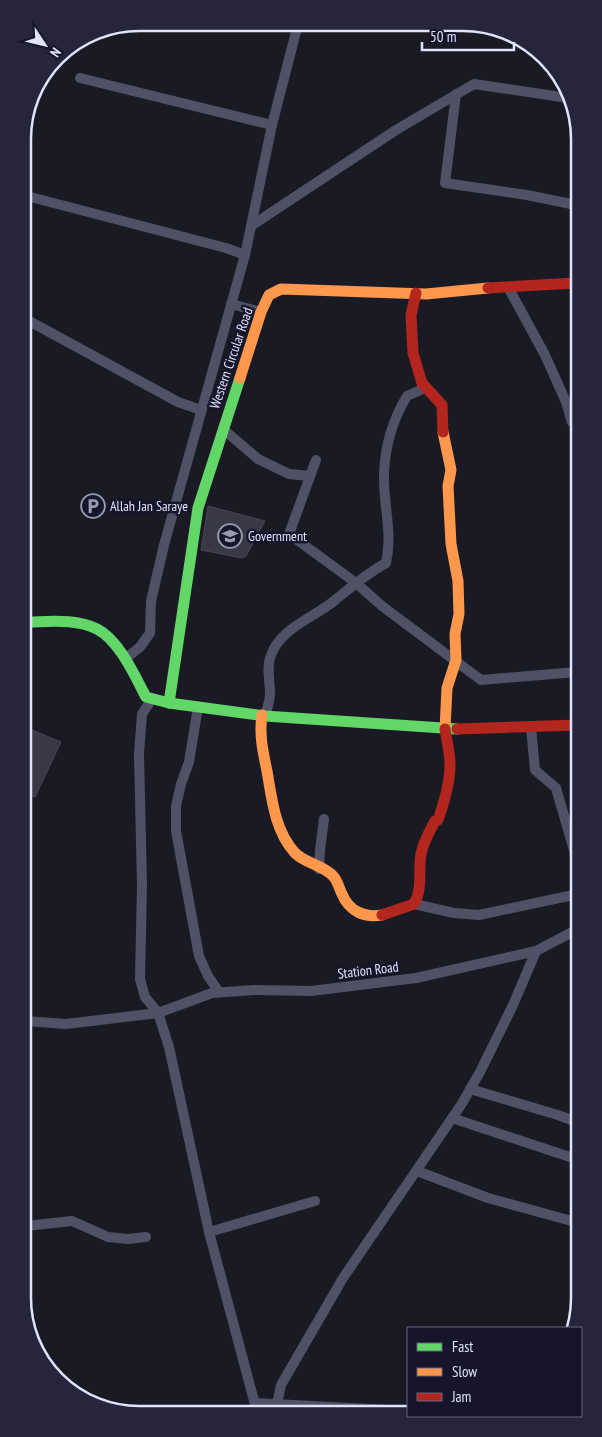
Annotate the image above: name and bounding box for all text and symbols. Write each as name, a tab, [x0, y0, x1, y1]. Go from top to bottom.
north arrow	[20, 20, 70, 70]
scale bar	[422, 20, 514, 52]
text: 50 m	[430, 27, 456, 46]
text: N	[46, 44, 65, 61]
street label: Western Circular Road	[205, 305, 257, 411]
parking icon: Allah Jan Saraye	[80, 493, 106, 519]
place label: Allah Jan Saraye	[110, 497, 188, 515]
school or university icon: Government	[217, 523, 243, 549]
place label: Government	[248, 527, 307, 545]
street label: Station Road	[336, 957, 400, 983]
legend	[407, 1327, 582, 1417]
text: Fast	[452, 1337, 473, 1356]
text: Slow	[452, 1362, 477, 1381]
text: Jam	[451, 1387, 471, 1406]

